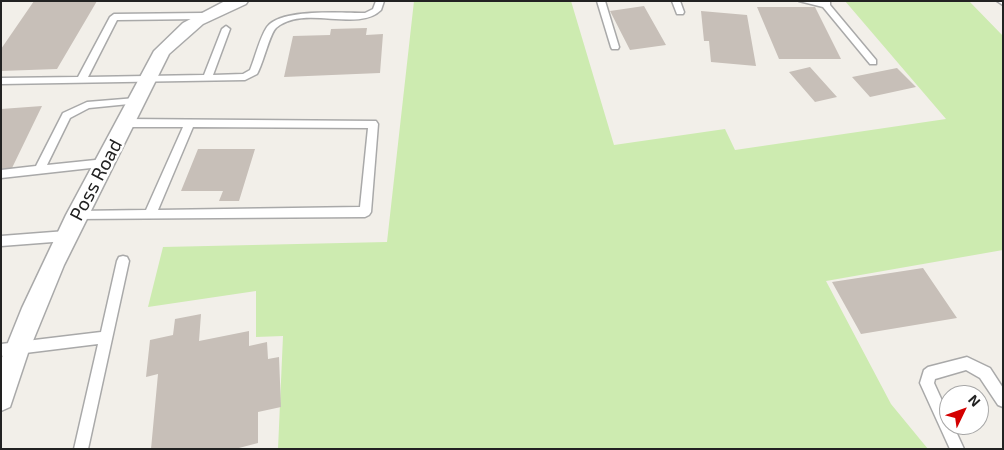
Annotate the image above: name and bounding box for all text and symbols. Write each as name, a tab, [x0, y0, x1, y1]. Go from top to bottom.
street label: Poss Road	[65, 135, 127, 225]
north arrow	[939, 385, 989, 435]
text: N	[965, 391, 984, 410]

